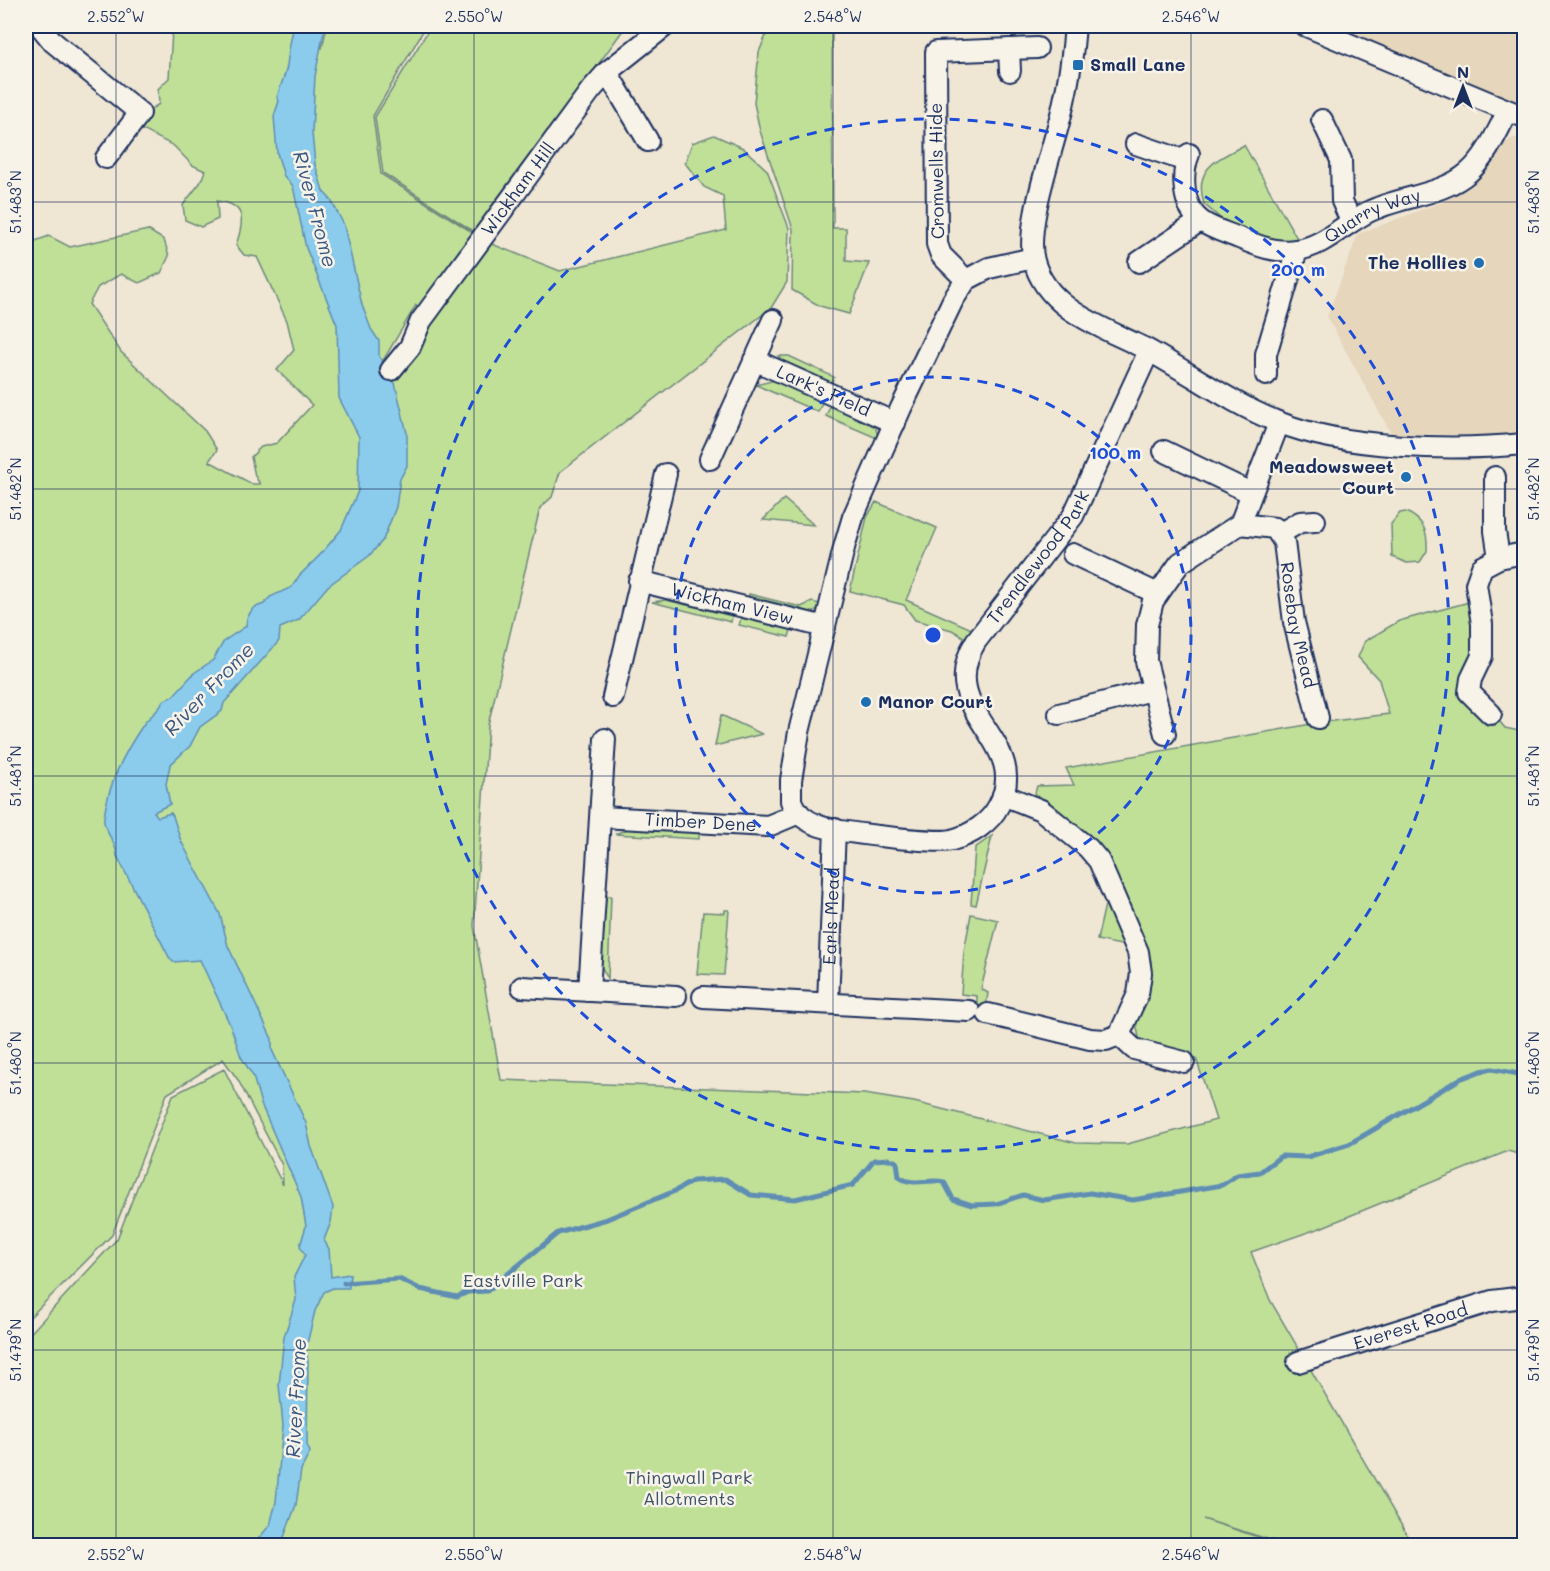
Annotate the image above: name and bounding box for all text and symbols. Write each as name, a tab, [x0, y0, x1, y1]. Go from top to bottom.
text: 2.552°W	[87, 6, 145, 26]
text: 2.550°W	[445, 6, 503, 26]
text: 2.548°W	[804, 6, 862, 26]
text: 2.546°W	[1162, 6, 1220, 26]
place label: Small Lane	[1090, 52, 1186, 76]
north arrow	[1433, 57, 1493, 117]
marker: Small Lane	[1071, 58, 1085, 72]
text: N	[1457, 61, 1469, 82]
street label: Cromwells Hide	[923, 103, 949, 239]
street label: Wickham Hill	[475, 137, 560, 240]
water label: River Frome	[288, 148, 344, 270]
text: 51.483°N	[5, 170, 25, 234]
text: 51.483°N	[1523, 170, 1543, 234]
street label: Quarry Way	[1319, 182, 1423, 248]
place label: The Hollies	[1368, 250, 1467, 274]
marker: The Hollies	[1472, 256, 1486, 270]
text: 200 m	[1271, 257, 1325, 281]
street label: Lark's Field	[773, 359, 875, 422]
text: 100 m	[1089, 440, 1141, 464]
place label: Meadowsweet Court	[1269, 454, 1394, 499]
text: 51.482°N	[5, 458, 25, 520]
text: 51.482°N	[1523, 458, 1543, 520]
marker: Meadowsweet Court	[1399, 470, 1413, 484]
street label: Trendlewood Park	[981, 486, 1094, 628]
street label: Rosebay Mead	[1276, 560, 1323, 690]
street label: Wickham View	[669, 576, 796, 630]
centre of rings	[923, 625, 943, 645]
water label: River Frome	[157, 636, 259, 740]
place label: Manor Court	[878, 689, 993, 713]
marker: Manor Court	[859, 695, 873, 709]
text: 51.481°N	[5, 745, 25, 807]
text: 51.481°N	[1523, 745, 1543, 807]
street label: Timber Dene	[644, 806, 757, 836]
street label: Earls Mead	[817, 867, 844, 965]
text: 51.480°N	[5, 1031, 25, 1095]
text: 51.480°N	[1523, 1031, 1543, 1095]
park label: Eastville Park	[463, 1268, 583, 1292]
street label: Everest Road	[1350, 1296, 1470, 1355]
text: 51.479°N	[5, 1319, 25, 1381]
text: 51.479°N	[1523, 1319, 1543, 1381]
water label: River Frome	[279, 1337, 311, 1458]
park label: Thingwall Park Allotments	[626, 1465, 752, 1510]
text: 2.552°W	[87, 1544, 145, 1564]
text: 2.550°W	[445, 1544, 503, 1564]
text: 2.548°W	[804, 1544, 862, 1564]
text: 2.546°W	[1162, 1544, 1220, 1564]

